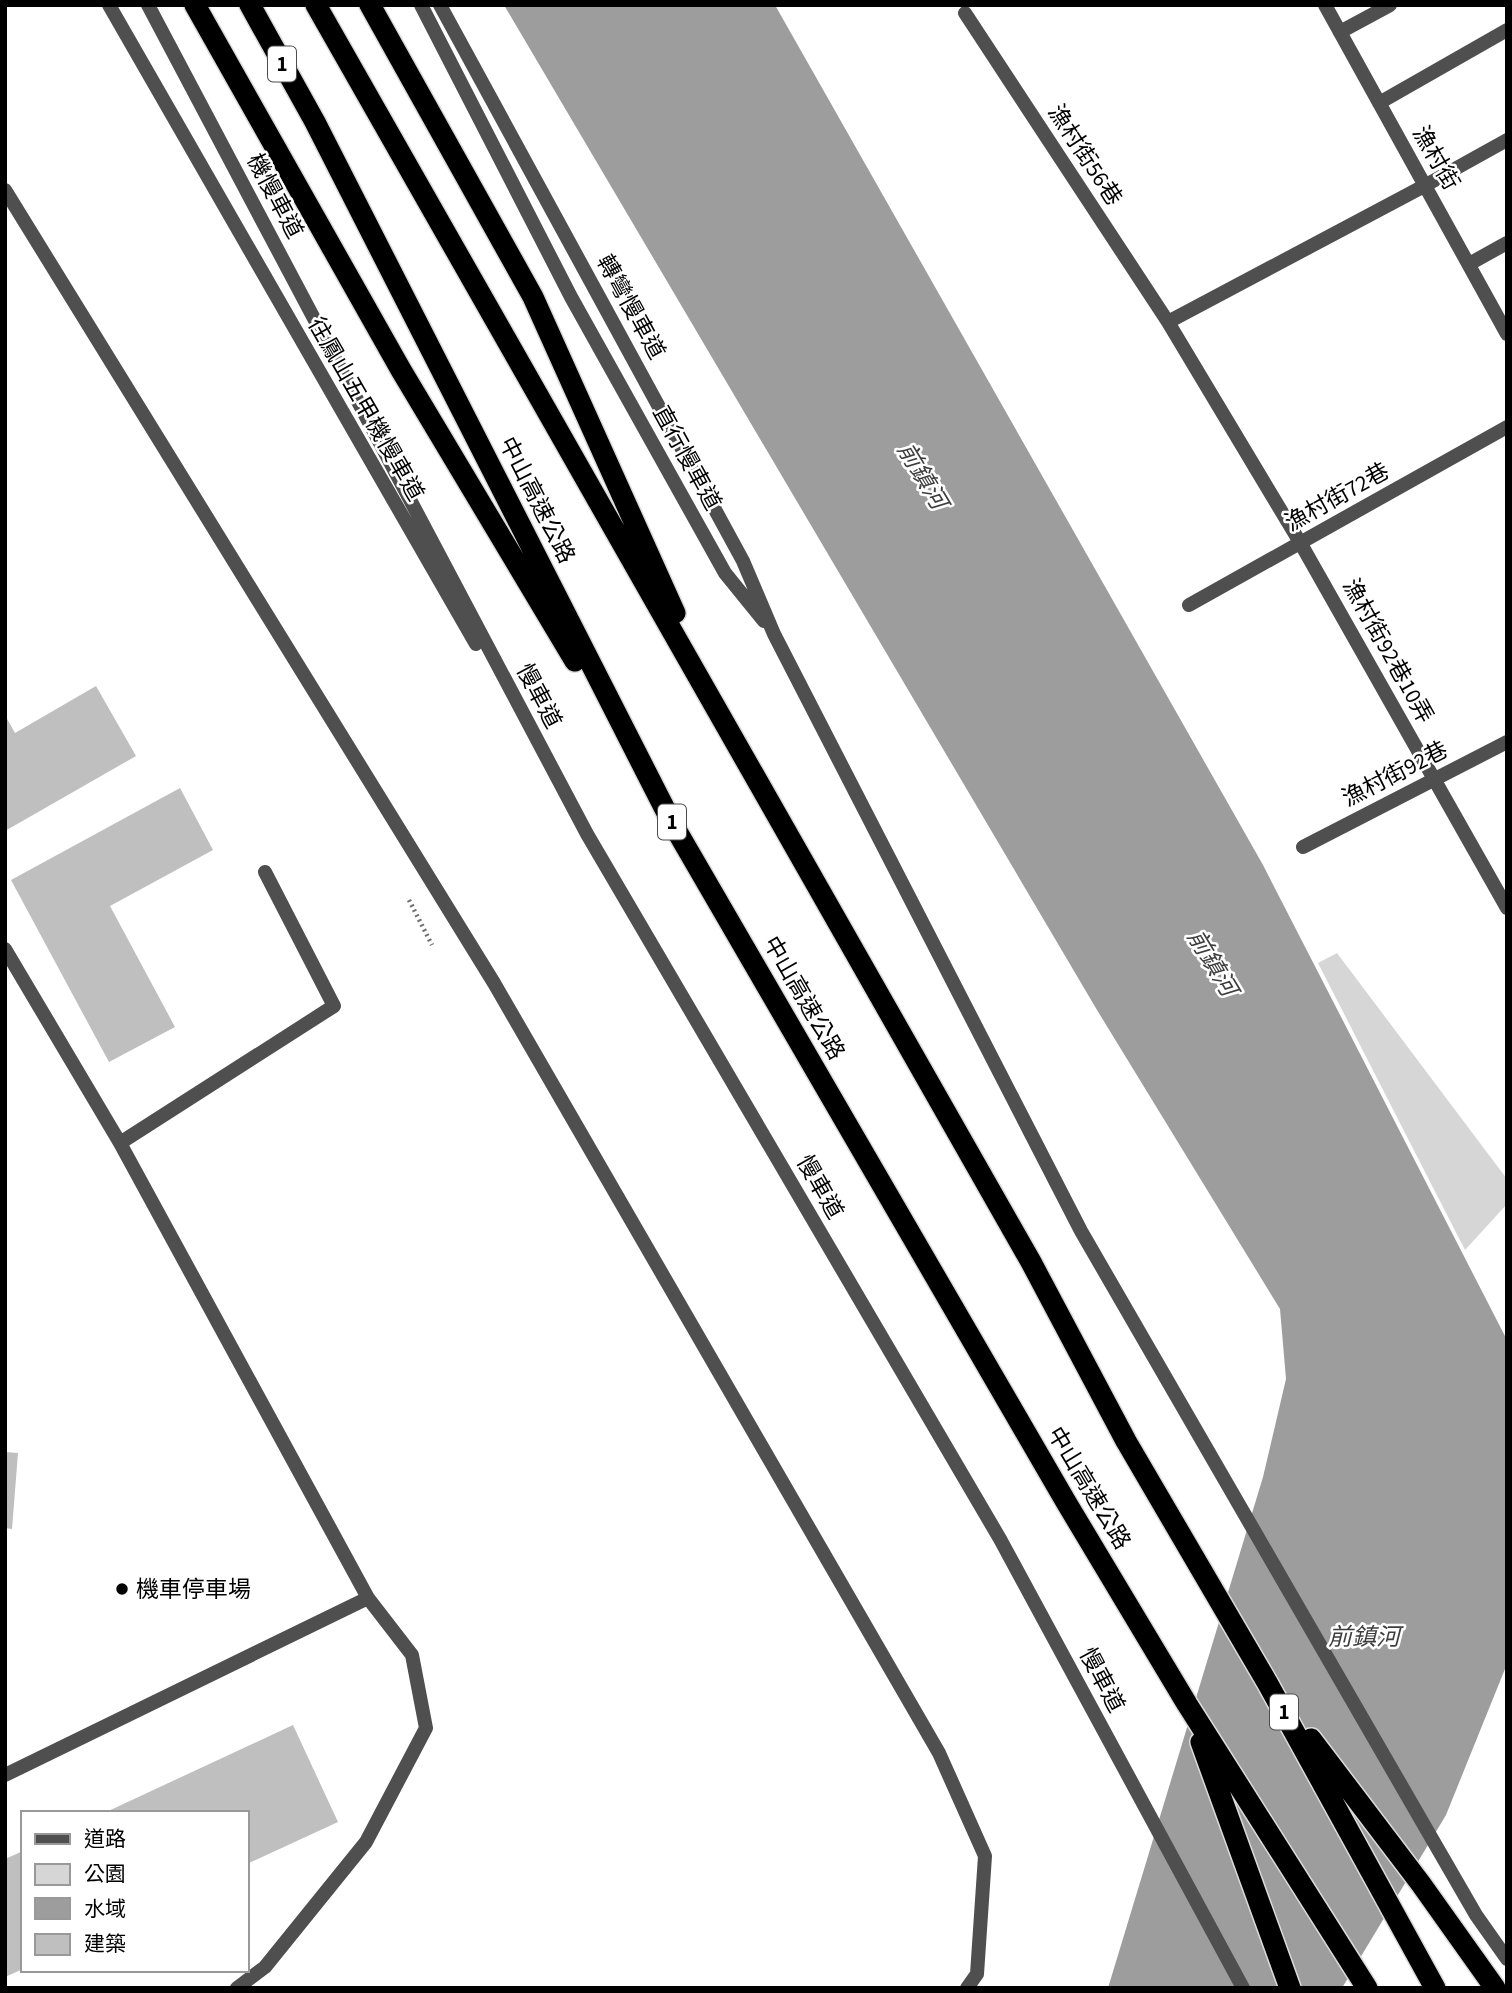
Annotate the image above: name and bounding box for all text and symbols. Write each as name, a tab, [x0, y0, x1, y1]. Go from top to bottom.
road number: 1	[268, 46, 296, 82]
street label: 漁村街56巷	[1040, 98, 1130, 212]
street label: 漁村街	[1404, 120, 1468, 196]
street label: 機慢車道	[239, 148, 311, 244]
street label: 轉彎慢車道	[589, 249, 673, 365]
street label: 往鳳山五甲機慢車道	[300, 311, 432, 507]
street label: 直行慢車道	[645, 400, 729, 516]
street label: 中山高速公路	[491, 431, 583, 569]
water label: 前鎮河	[888, 436, 958, 519]
street label: 漁村街72巷	[1279, 455, 1395, 539]
street label: 漁村街92巷10弄	[1335, 573, 1441, 729]
street label: 慢車道	[508, 658, 570, 734]
street label: 漁村街92巷	[1336, 733, 1454, 815]
road number: 1	[658, 804, 686, 840]
water label: 前鎮河	[1178, 923, 1248, 1006]
street label: 中山高速公路	[755, 930, 853, 1066]
street label: 慢車道	[788, 1149, 852, 1225]
street label: 中山高速公路	[1039, 1420, 1139, 1556]
place label: 機車停車場	[136, 1573, 251, 1606]
marker: 機車停車場	[114, 1581, 130, 1597]
water label: 前鎮河	[1328, 1620, 1404, 1655]
street label: 慢車道	[1071, 1642, 1133, 1718]
road number: 1	[1270, 1694, 1298, 1730]
legend	[21, 1811, 248, 1972]
text: 道路	[84, 1824, 126, 1854]
text: 公園	[84, 1859, 126, 1889]
text: 水域	[84, 1894, 126, 1924]
text: 建築	[84, 1929, 126, 1959]

